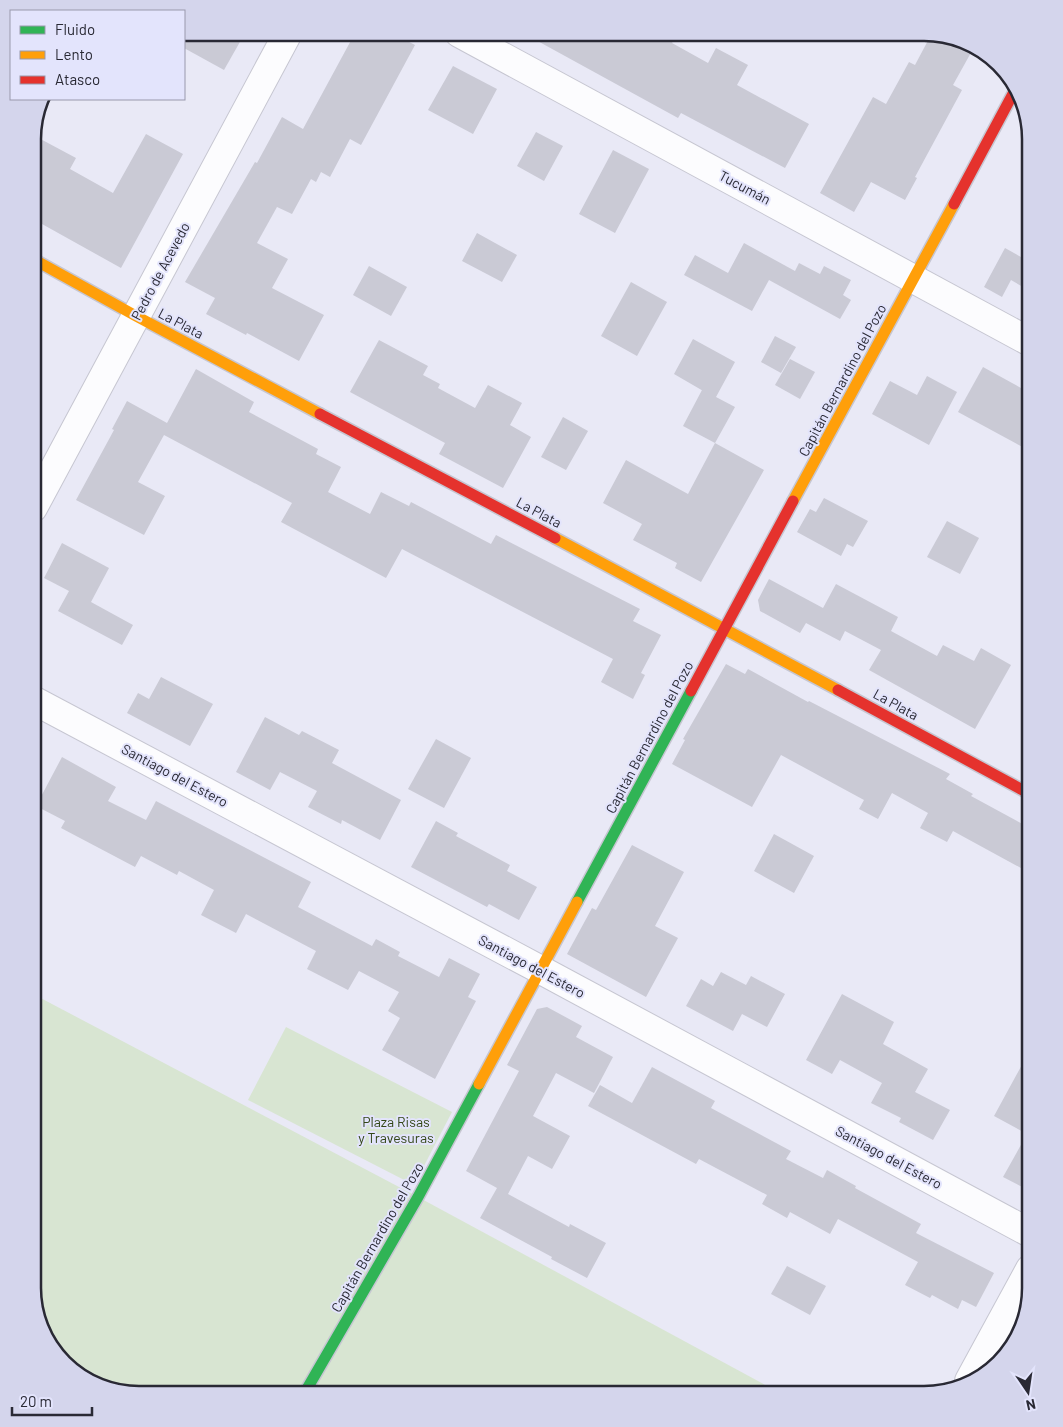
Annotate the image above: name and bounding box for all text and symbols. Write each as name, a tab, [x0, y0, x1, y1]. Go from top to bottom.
legend	[10, 10, 185, 100]
text: Fluido	[55, 20, 95, 38]
text: Lento	[55, 45, 93, 63]
text: Atasco	[55, 70, 100, 88]
street label: Tucumán	[716, 166, 774, 208]
street label: Pedro de Acevedo	[127, 219, 193, 323]
street label: Capitán Bernardino del Pozo	[795, 301, 889, 459]
street label: La Plata	[155, 304, 207, 342]
street label: La Plata	[513, 493, 565, 531]
street label: Capitán Bernardino del Pozo	[602, 658, 696, 816]
street label: La Plata	[871, 685, 921, 723]
street label: Santiago del Estero	[119, 740, 231, 810]
street label: Santiago del Estero	[476, 931, 588, 1001]
park label: Plaza Risas y Travesuras	[358, 1113, 434, 1146]
street label: Santiago del Estero	[833, 1122, 945, 1192]
street label: Capitán Bernardino del Pozo	[327, 1159, 427, 1315]
north arrow	[1003, 1367, 1053, 1417]
scale bar	[12, 1384, 92, 1416]
text: 20 m	[20, 1392, 52, 1410]
text: N	[1025, 1396, 1037, 1414]

